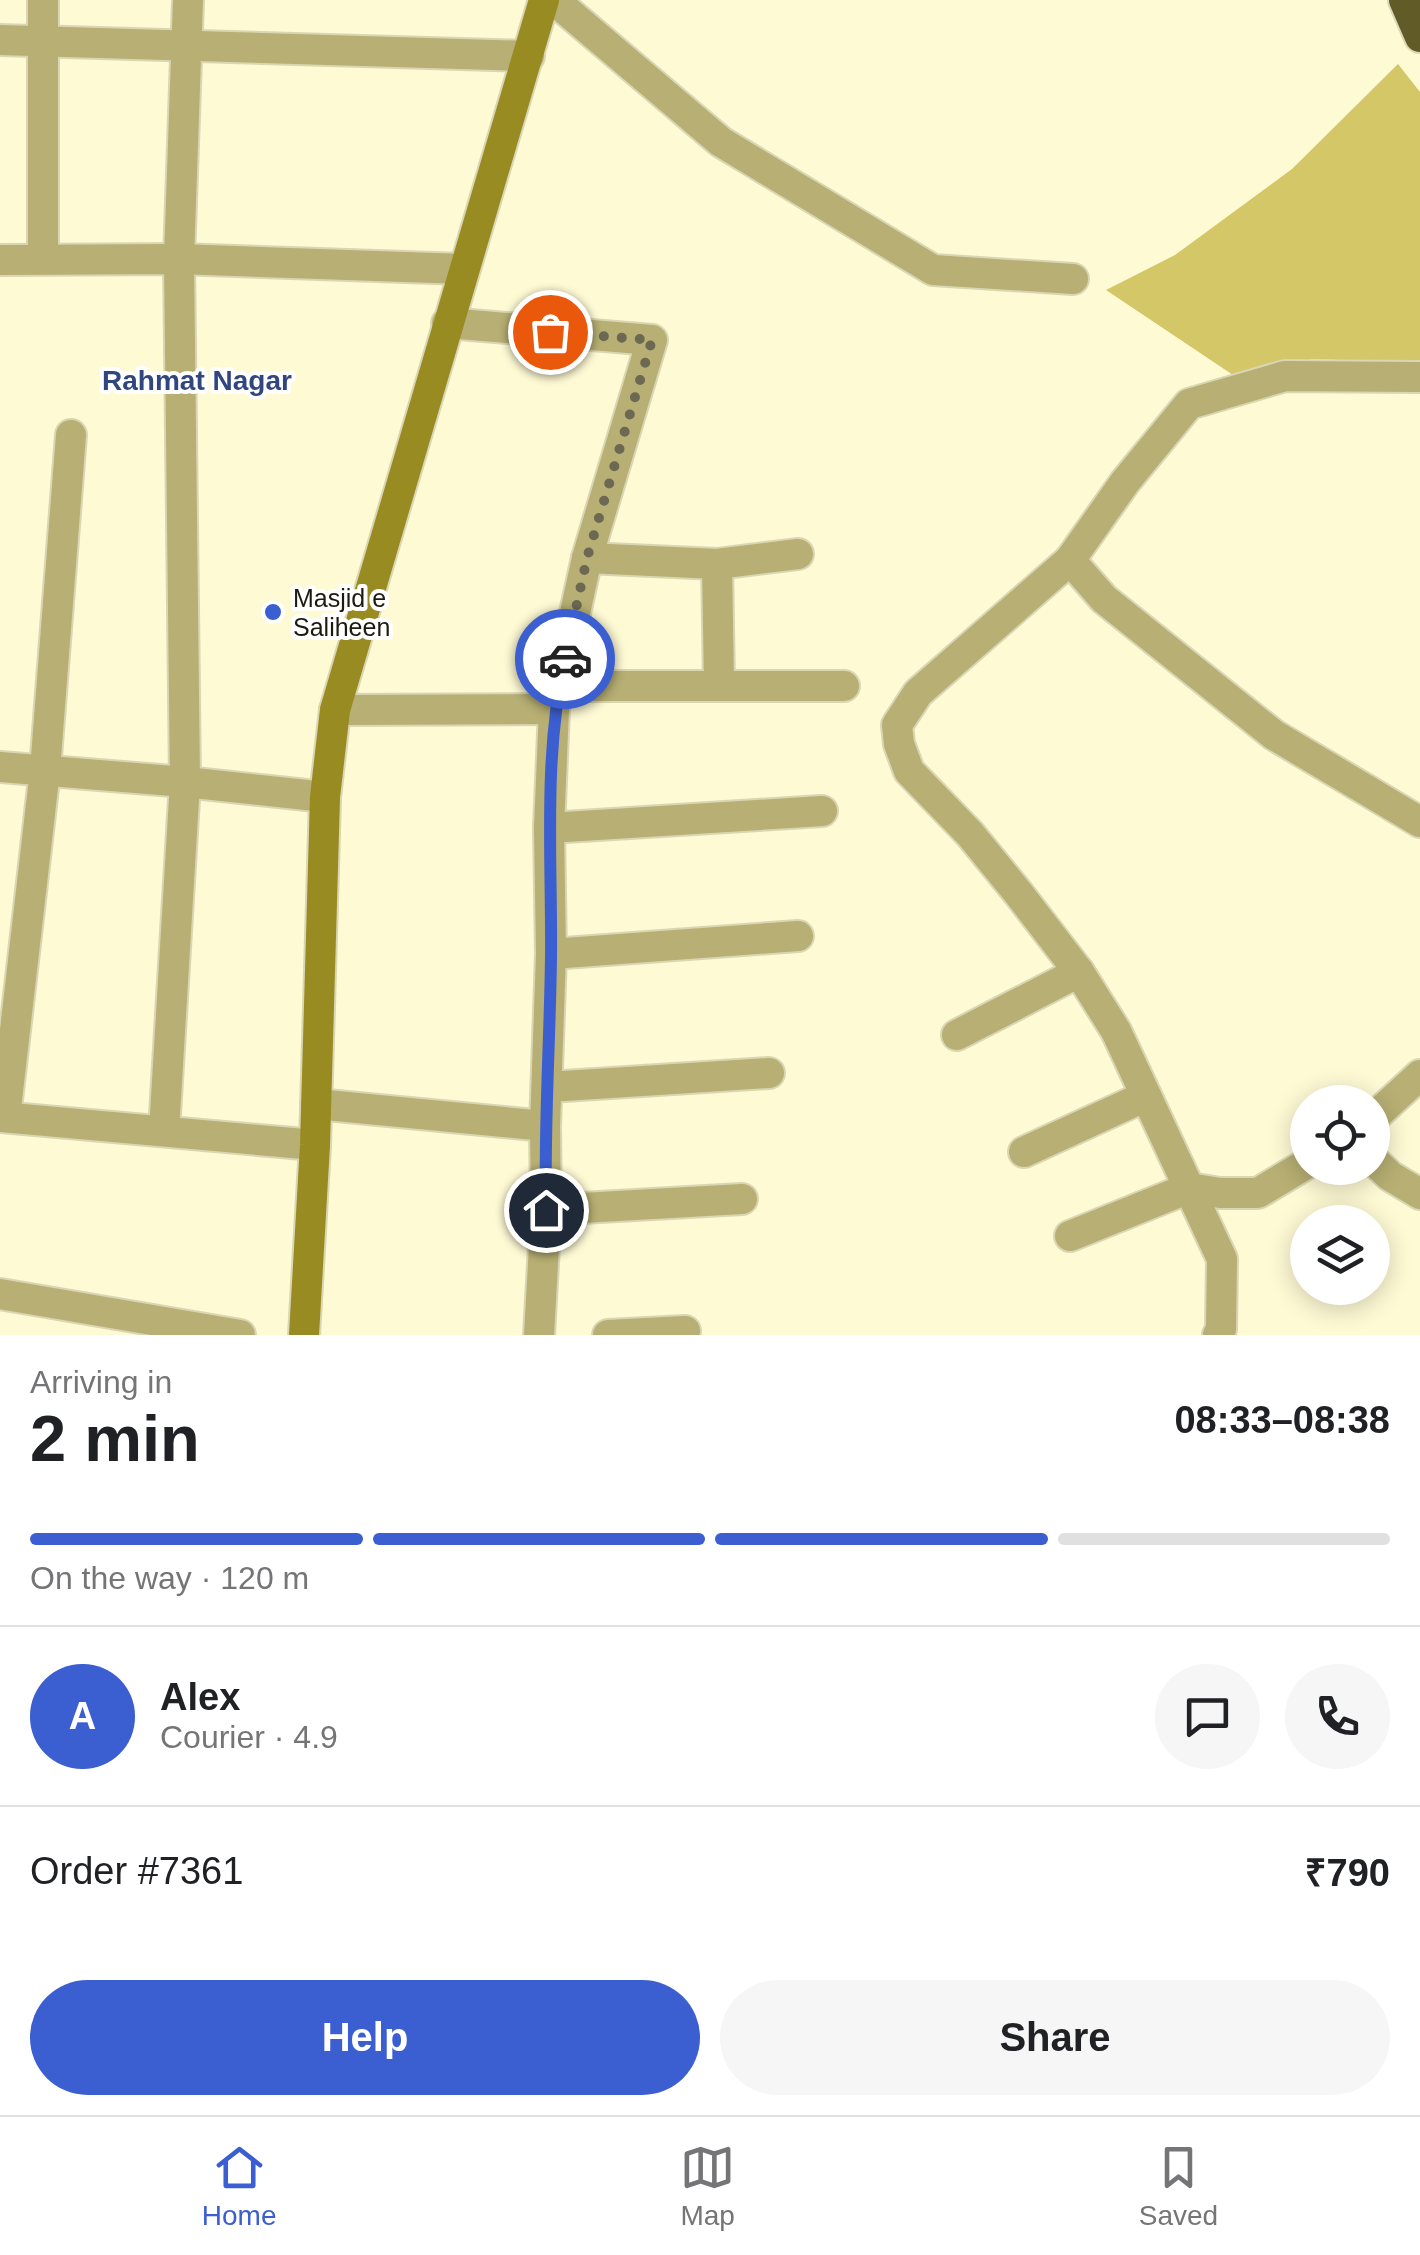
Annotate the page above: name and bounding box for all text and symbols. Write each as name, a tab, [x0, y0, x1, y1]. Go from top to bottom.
pin	[508, 290, 593, 375]
icon: bag	[523, 305, 578, 360]
district label: Rahmat Nagar	[102, 365, 292, 396]
place label: Masjid e Saliheen	[293, 584, 390, 641]
marker: Masjid e Saliheen	[262, 601, 284, 623]
courier	[515, 609, 615, 709]
icon: car	[538, 632, 593, 687]
map controls	[1290, 1085, 1390, 1305]
button: locate	[1290, 1085, 1390, 1185]
pin	[504, 1168, 589, 1253]
icon: home	[519, 1183, 574, 1238]
button: layers	[1290, 1205, 1390, 1305]
text: Arriving in	[30, 1364, 172, 1400]
text: 08:33–08:38	[1174, 1399, 1390, 1441]
text: 2 min	[30, 1402, 200, 1475]
text: On the way · 120 m	[30, 1560, 309, 1596]
button: chat	[1155, 1664, 1260, 1769]
button: phone	[1285, 1664, 1390, 1769]
text: Alex	[160, 1676, 240, 1718]
text: A	[69, 1695, 96, 1737]
text: Courier · 4.9	[160, 1719, 338, 1755]
text: Order #7361	[30, 1850, 243, 1892]
text: ₹790	[1305, 1852, 1390, 1894]
button: Help	[30, 1980, 700, 2095]
button: Share	[720, 1980, 1390, 2095]
tab: Home	[202, 2140, 277, 2232]
tab: Map	[680, 2140, 735, 2232]
tab: Saved	[1139, 2140, 1218, 2232]

